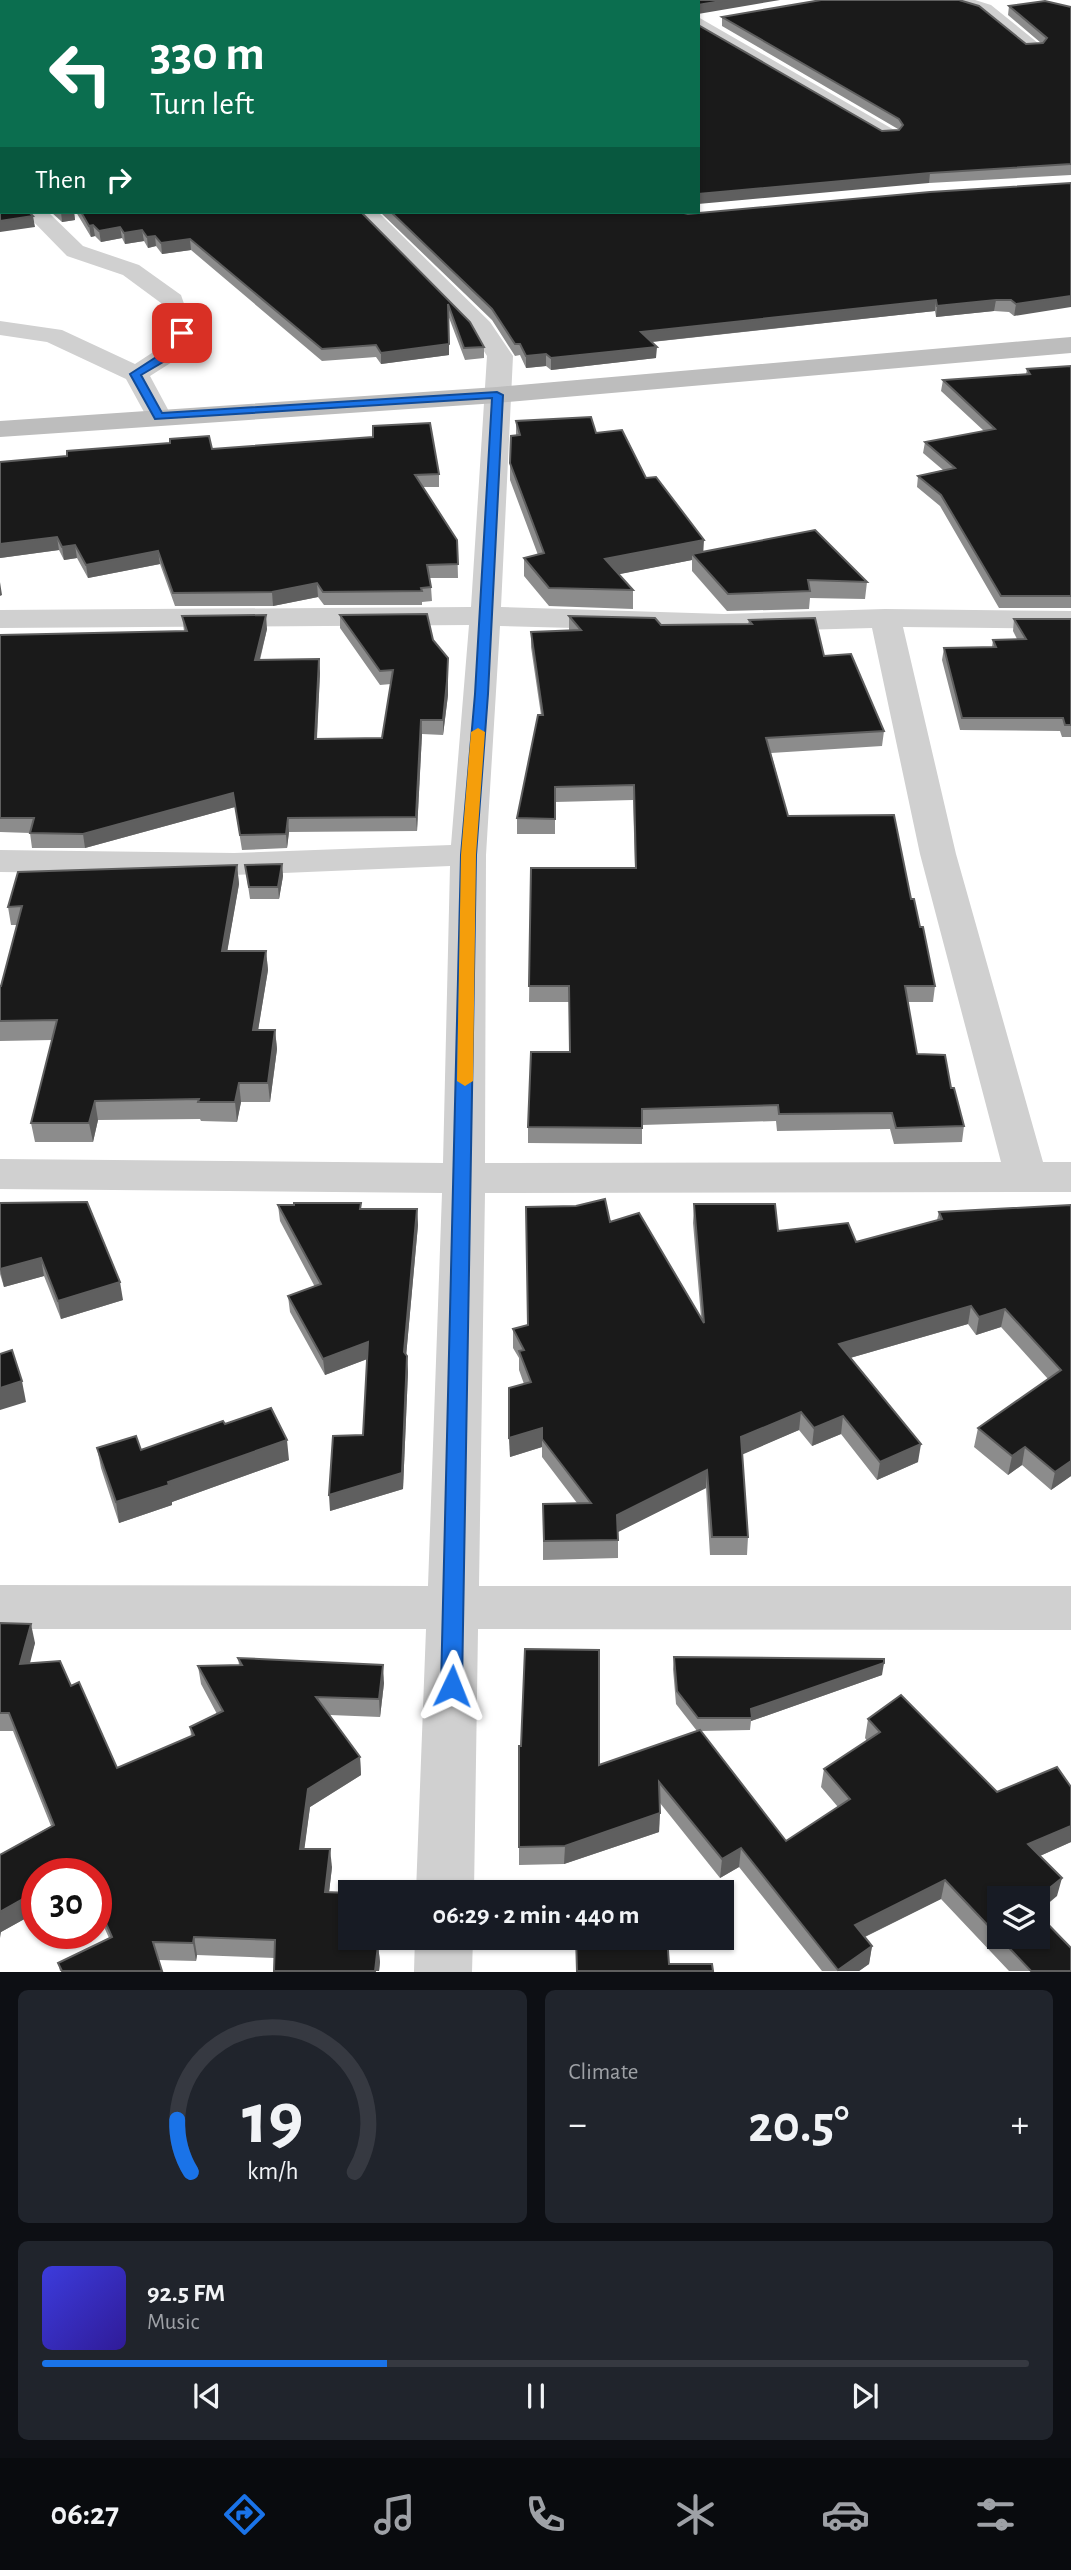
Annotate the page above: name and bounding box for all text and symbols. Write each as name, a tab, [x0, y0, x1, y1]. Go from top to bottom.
icon: left	[35, 28, 126, 119]
text: 330 m	[150, 30, 265, 79]
text: Turn left	[150, 88, 254, 120]
icon: right	[100, 161, 138, 199]
text: Then	[35, 167, 86, 193]
pin	[152, 303, 212, 363]
icon: arrive	[163, 314, 201, 352]
position arrow	[415, 1649, 489, 1723]
speed limit sign: 30	[21, 1858, 112, 1949]
map controls	[987, 1886, 1050, 1949]
button: layers	[987, 1886, 1050, 1949]
text: 06:29 · 2 min · 440 m	[433, 1902, 639, 1928]
text: Climate	[569, 2061, 638, 2084]
text: 19	[242, 2085, 303, 2158]
text: 20.5°	[748, 2099, 849, 2151]
text: −	[569, 2106, 587, 2144]
text: +	[1011, 2106, 1029, 2144]
text: km/h	[246, 2159, 298, 2184]
text: 92.5 FM	[147, 2280, 225, 2306]
text: Music	[147, 2311, 199, 2334]
icon: previous	[188, 2377, 226, 2415]
icon: pause	[517, 2377, 555, 2415]
icon: next	[846, 2377, 884, 2415]
icon: directions	[220, 2490, 269, 2539]
icon: music	[370, 2490, 419, 2539]
icon: phone	[521, 2490, 570, 2539]
icon: climate	[671, 2490, 720, 2539]
icon: car	[821, 2490, 870, 2539]
icon: filters	[971, 2490, 1020, 2539]
text: 06:27	[51, 2498, 119, 2530]

